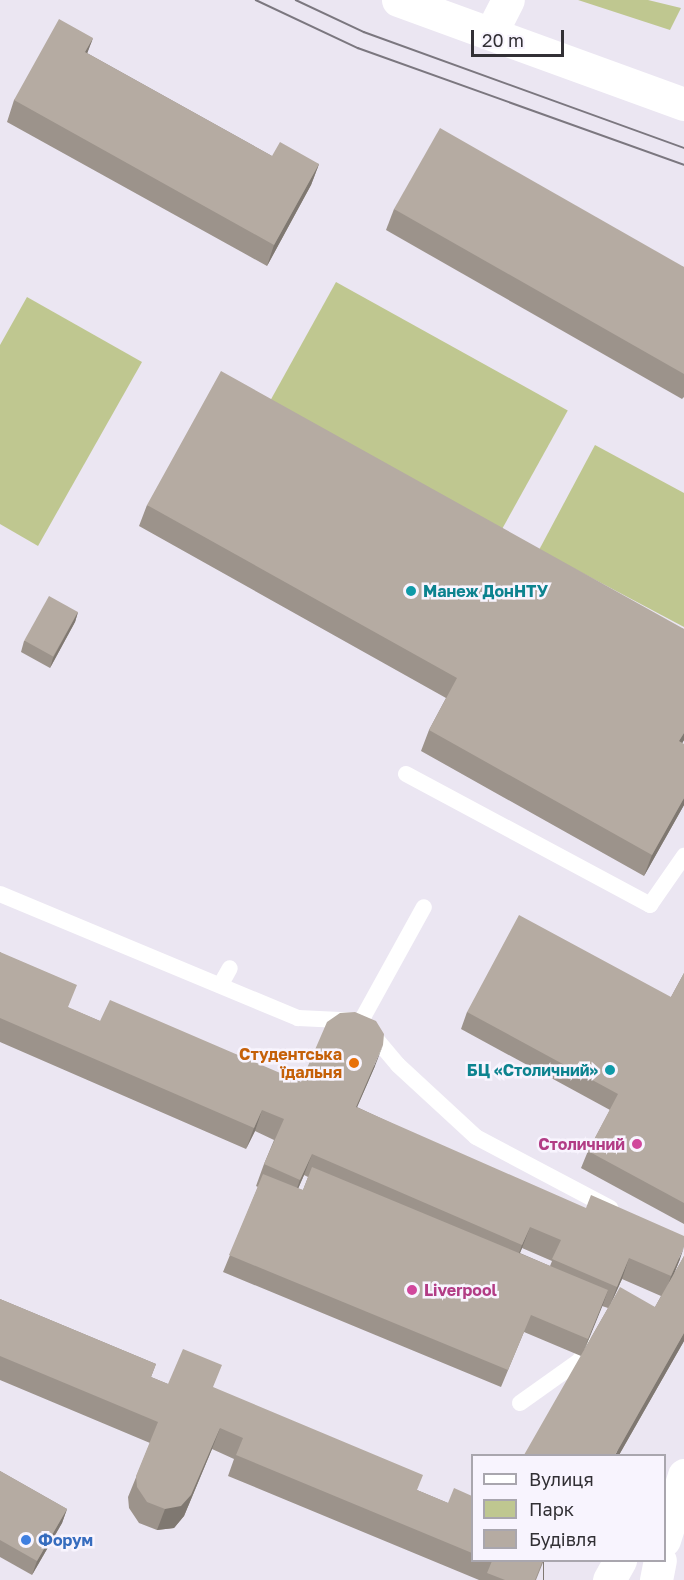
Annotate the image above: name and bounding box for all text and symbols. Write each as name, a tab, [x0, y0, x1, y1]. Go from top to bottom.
scale bar	[474, 18, 567, 56]
text: 20 m	[482, 29, 524, 51]
place label: Манеж ДонНТУ	[423, 581, 548, 601]
marker: Манеж ДонНТУ	[404, 584, 418, 598]
place label: Студентська їдальня	[239, 1044, 342, 1082]
marker: Студентська їдальня	[347, 1056, 361, 1070]
place label: БЦ «Столичний»	[467, 1060, 598, 1080]
marker: БЦ «Столичний»	[603, 1063, 617, 1077]
place label: Столичний	[538, 1134, 625, 1154]
marker: Столичний	[630, 1137, 644, 1151]
place label: Liverpool	[424, 1280, 497, 1300]
marker: Liverpool	[405, 1283, 419, 1297]
legend	[471, 1454, 666, 1562]
text: Вулиця	[529, 1468, 594, 1490]
text: Парк	[529, 1498, 574, 1520]
text: Будівля	[529, 1528, 597, 1550]
place label: Форум	[38, 1530, 93, 1550]
marker: Форум	[19, 1533, 33, 1547]

